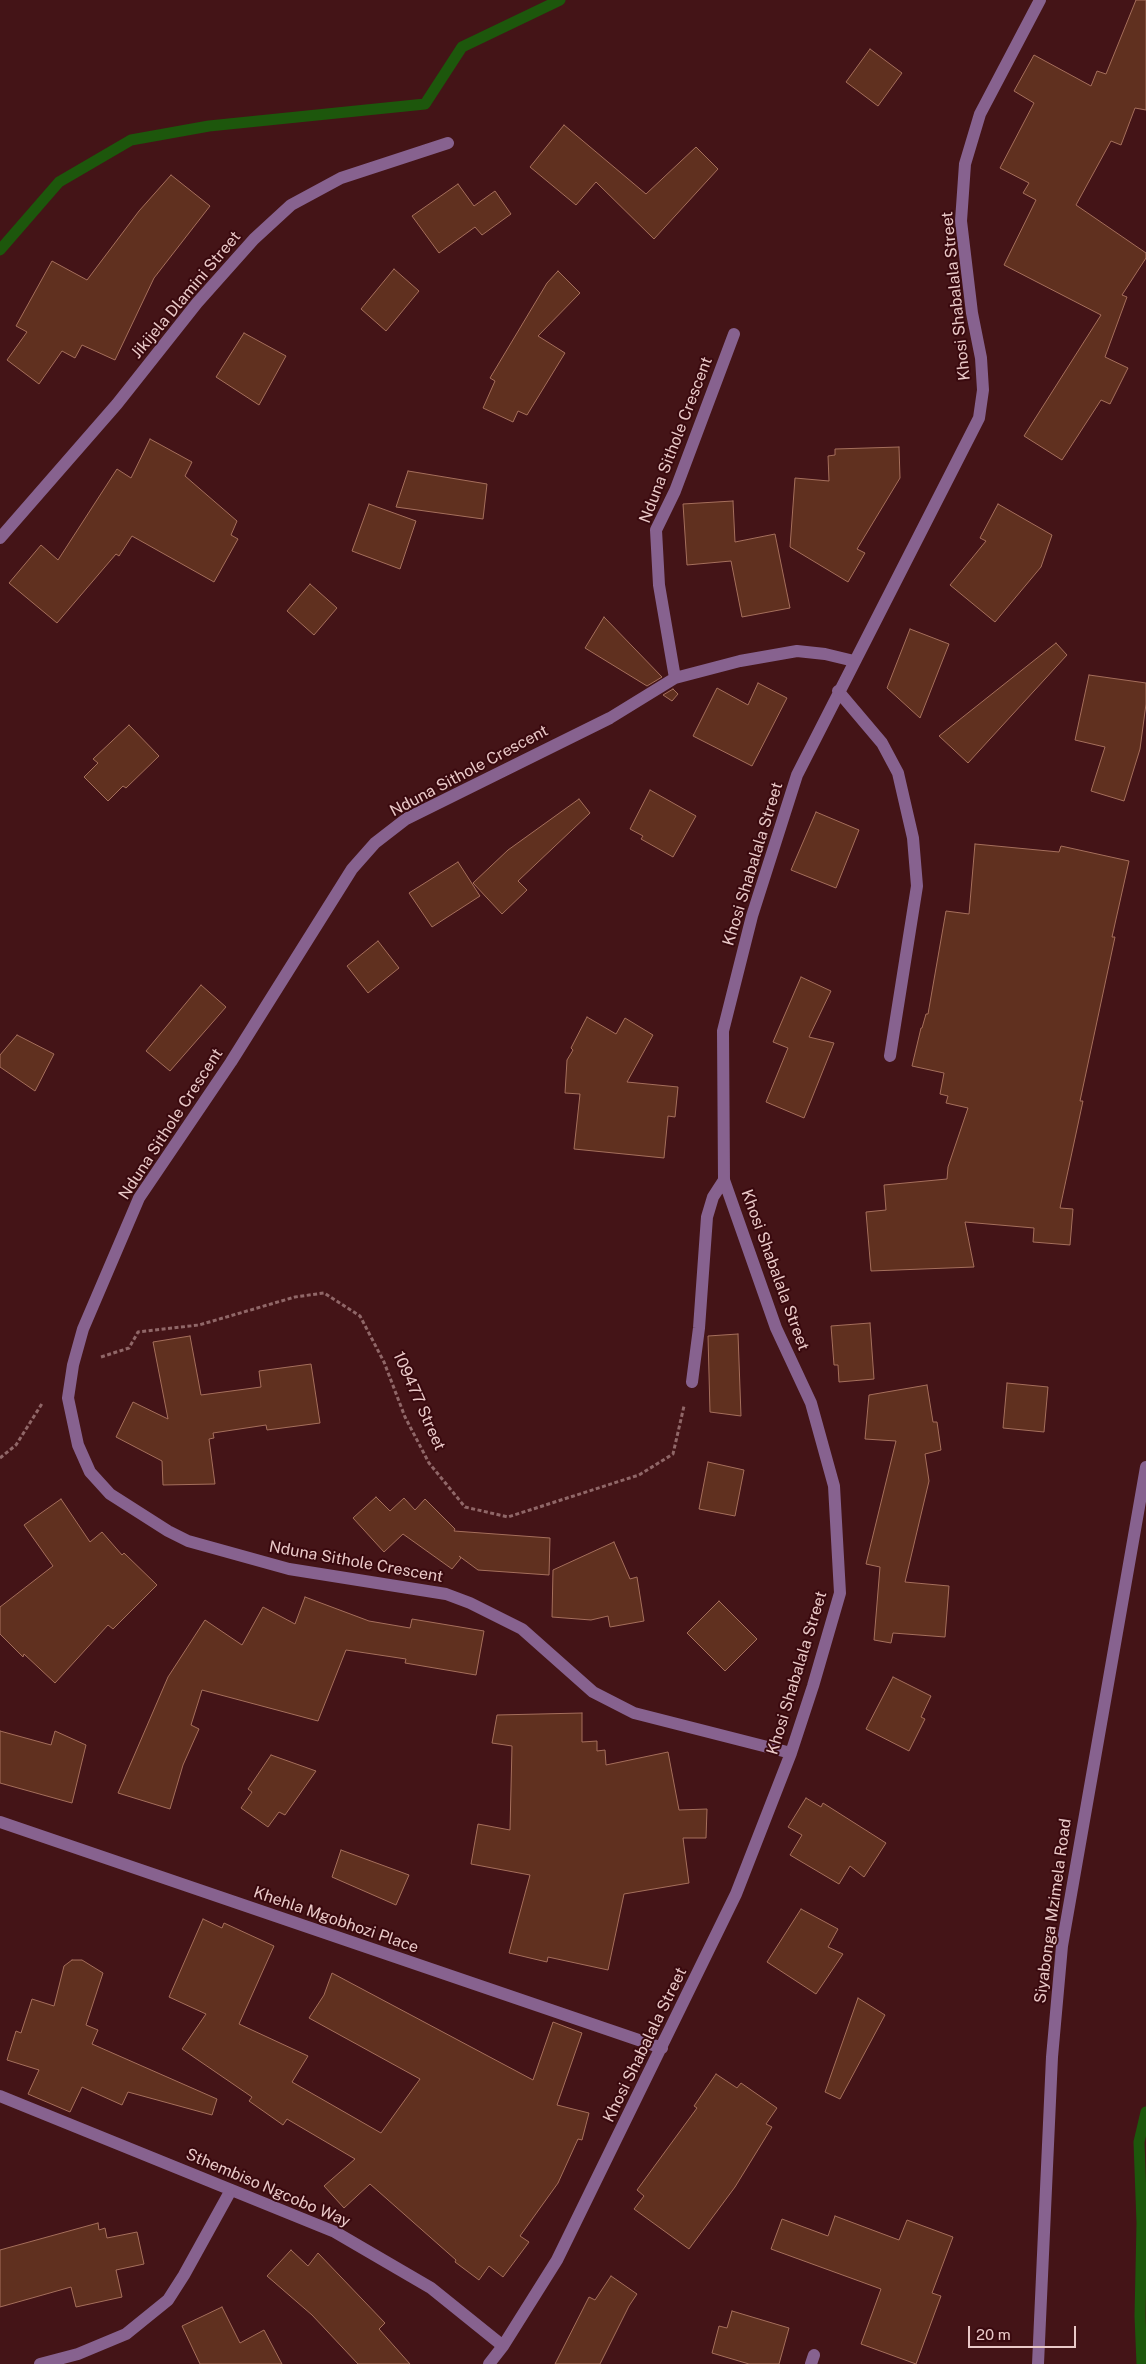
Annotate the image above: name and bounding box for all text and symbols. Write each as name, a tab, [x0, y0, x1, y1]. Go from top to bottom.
street label: Khosi Shabalala Street	[938, 210, 974, 382]
street label: Jikijela Dlamini Street	[127, 227, 245, 363]
street label: Nduna Sithole Crescent	[635, 354, 717, 526]
street label: Nduna Sithole Crescent	[387, 721, 551, 821]
street label: Khosi Shabalala Street	[719, 780, 787, 948]
street label: Nduna Sithole Crescent	[115, 1045, 227, 1203]
street label: Khosi Shabalala Street	[737, 1187, 813, 1353]
street label: 109477 Street	[389, 1349, 449, 1453]
street label: Nduna Sithole Crescent	[267, 1537, 445, 1587]
street label: Khosi Shabalala Street	[763, 1589, 831, 1757]
street label: Siyabonga Mzimela Road	[1031, 1817, 1075, 2005]
street label: Khehla Mgobhozi Place	[251, 1883, 421, 1957]
street label: Khosi Shabalala Street	[599, 1964, 691, 2126]
street label: Sthembiso Ngcobo Way	[183, 2145, 353, 2231]
scale bar	[971, 2316, 1078, 2348]
text: 20 m	[976, 2326, 1011, 2343]

